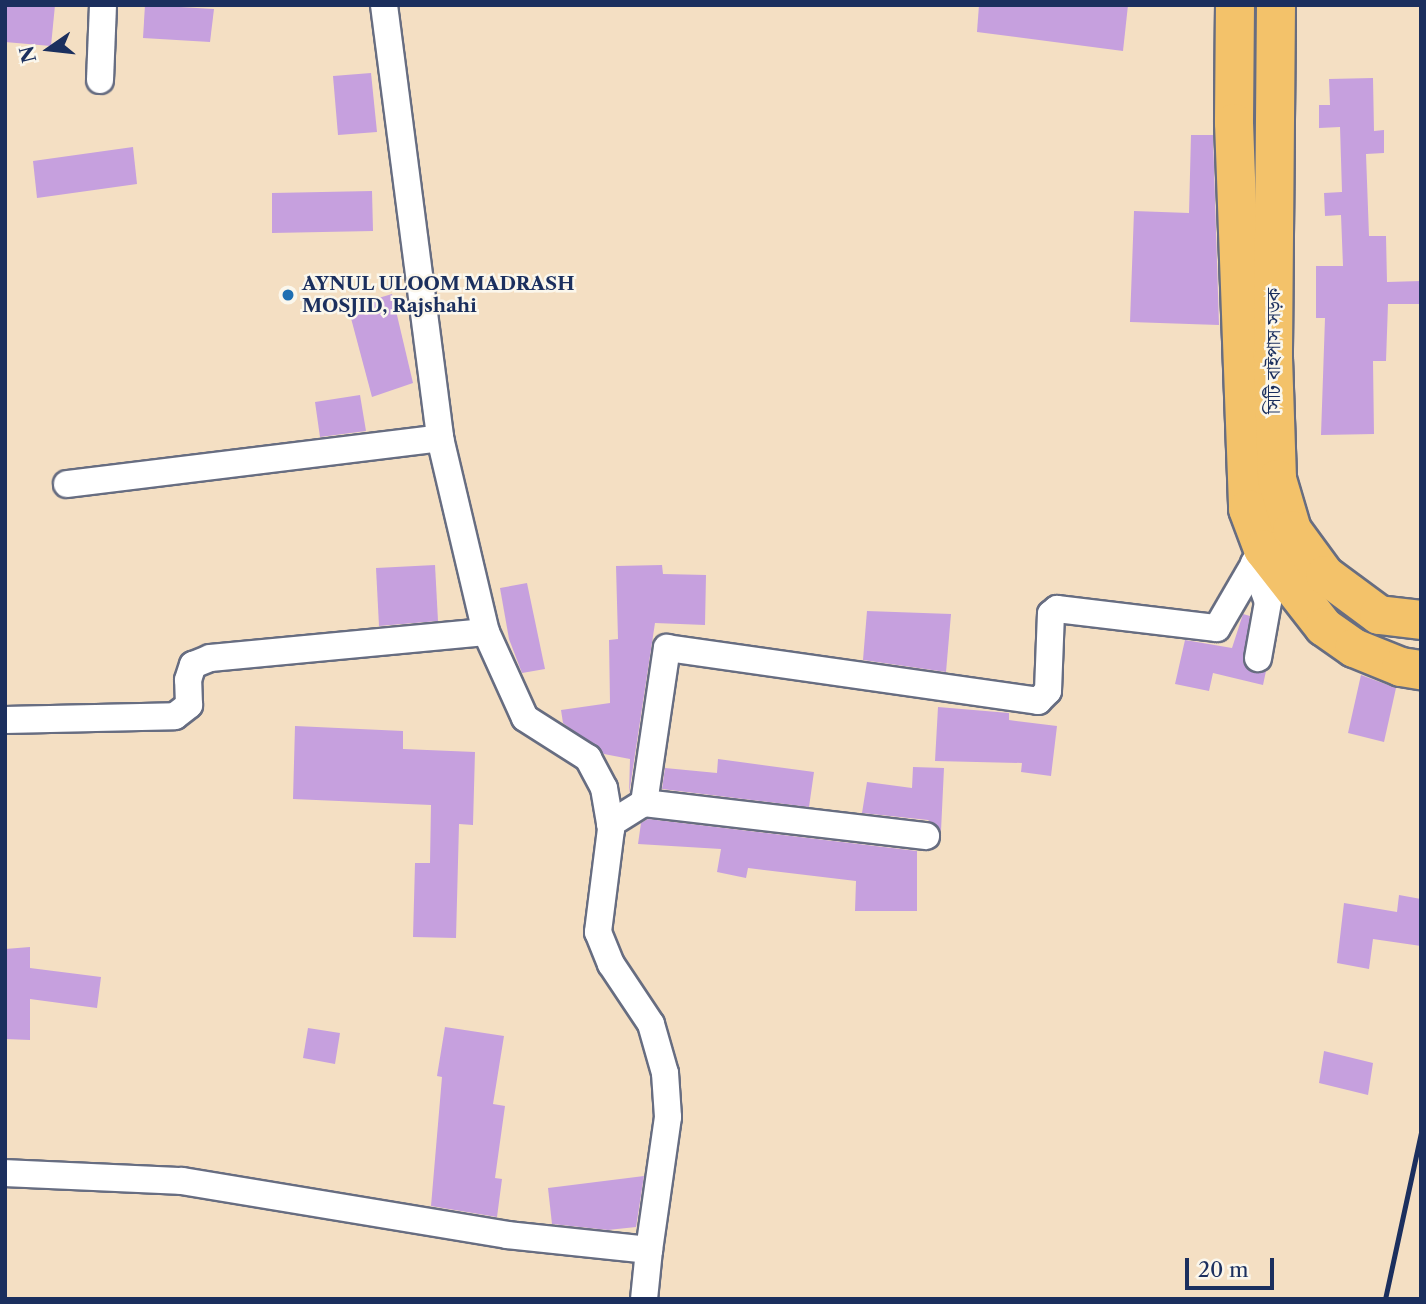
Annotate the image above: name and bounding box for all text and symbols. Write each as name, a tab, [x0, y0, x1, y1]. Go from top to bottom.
north arrow	[14, 14, 84, 84]
text: N	[15, 43, 41, 65]
place label: AYNUL ULOOM MADRASH MOSJID, Rajshahi	[302, 273, 575, 317]
marker: AYNUL ULOOM MADRASH MOSJID, Rajshahi	[280, 287, 296, 303]
street label: সিটি বাইপাস সড়ক	[1263, 288, 1285, 414]
scale bar	[1188, 1244, 1277, 1288]
text: 20 m	[1198, 1257, 1249, 1282]

